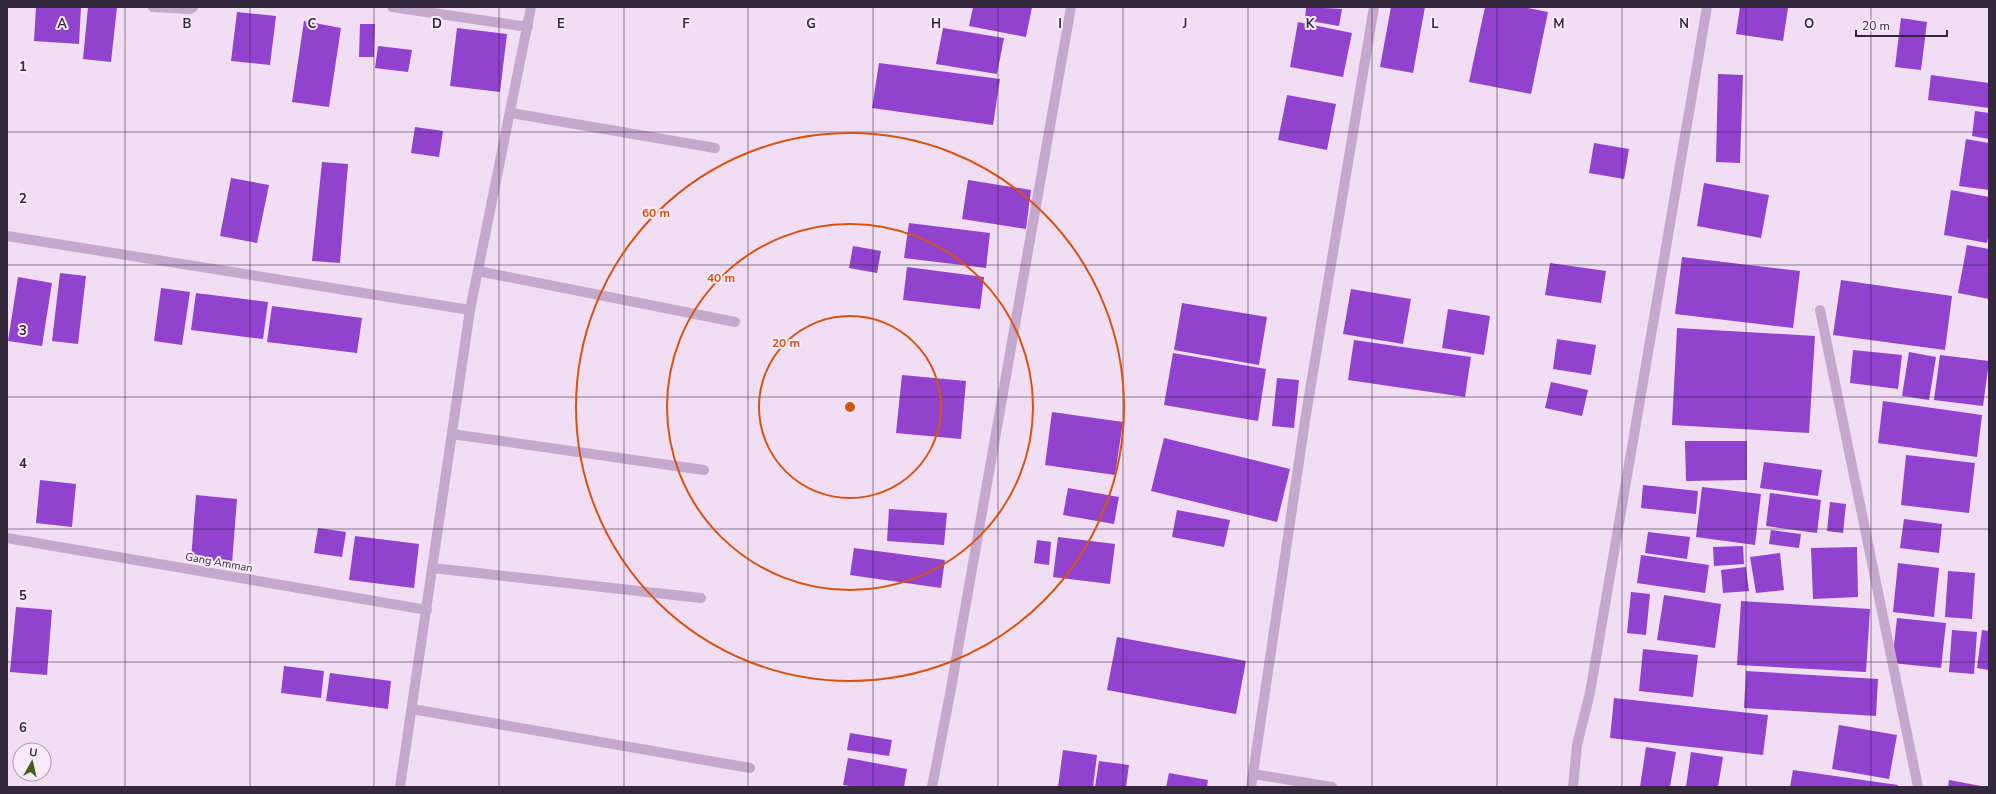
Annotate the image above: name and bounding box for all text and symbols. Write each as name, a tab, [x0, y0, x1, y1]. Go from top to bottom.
scale bar	[1856, 12, 1947, 38]
text: A	[57, 15, 67, 33]
text: B	[183, 15, 192, 33]
text: C	[308, 15, 317, 33]
text: D	[432, 15, 442, 33]
text: E	[557, 15, 565, 33]
text: F	[682, 15, 690, 33]
text: G	[806, 15, 816, 33]
text: H	[931, 15, 941, 33]
text: I	[1058, 15, 1062, 33]
text: J	[1182, 15, 1187, 33]
text: K	[1306, 15, 1315, 33]
text: L	[1431, 15, 1439, 33]
text: M	[1553, 15, 1565, 33]
text: N	[1679, 15, 1689, 33]
text: O	[1804, 15, 1814, 33]
text: 20 m	[1862, 18, 1890, 34]
text: 1	[19, 58, 27, 76]
text: 2	[19, 190, 27, 208]
text: 60 m	[642, 205, 670, 221]
text: 40 m	[707, 270, 735, 286]
text: 3	[19, 322, 27, 340]
text: 20 m	[772, 335, 800, 351]
centre of rings	[843, 400, 857, 414]
text: 4	[19, 455, 27, 473]
street label: Gang Amman	[184, 549, 254, 576]
text: 5	[19, 587, 27, 605]
text: 6	[19, 719, 27, 737]
north arrow	[12, 742, 52, 782]
text: U	[28, 745, 38, 761]

